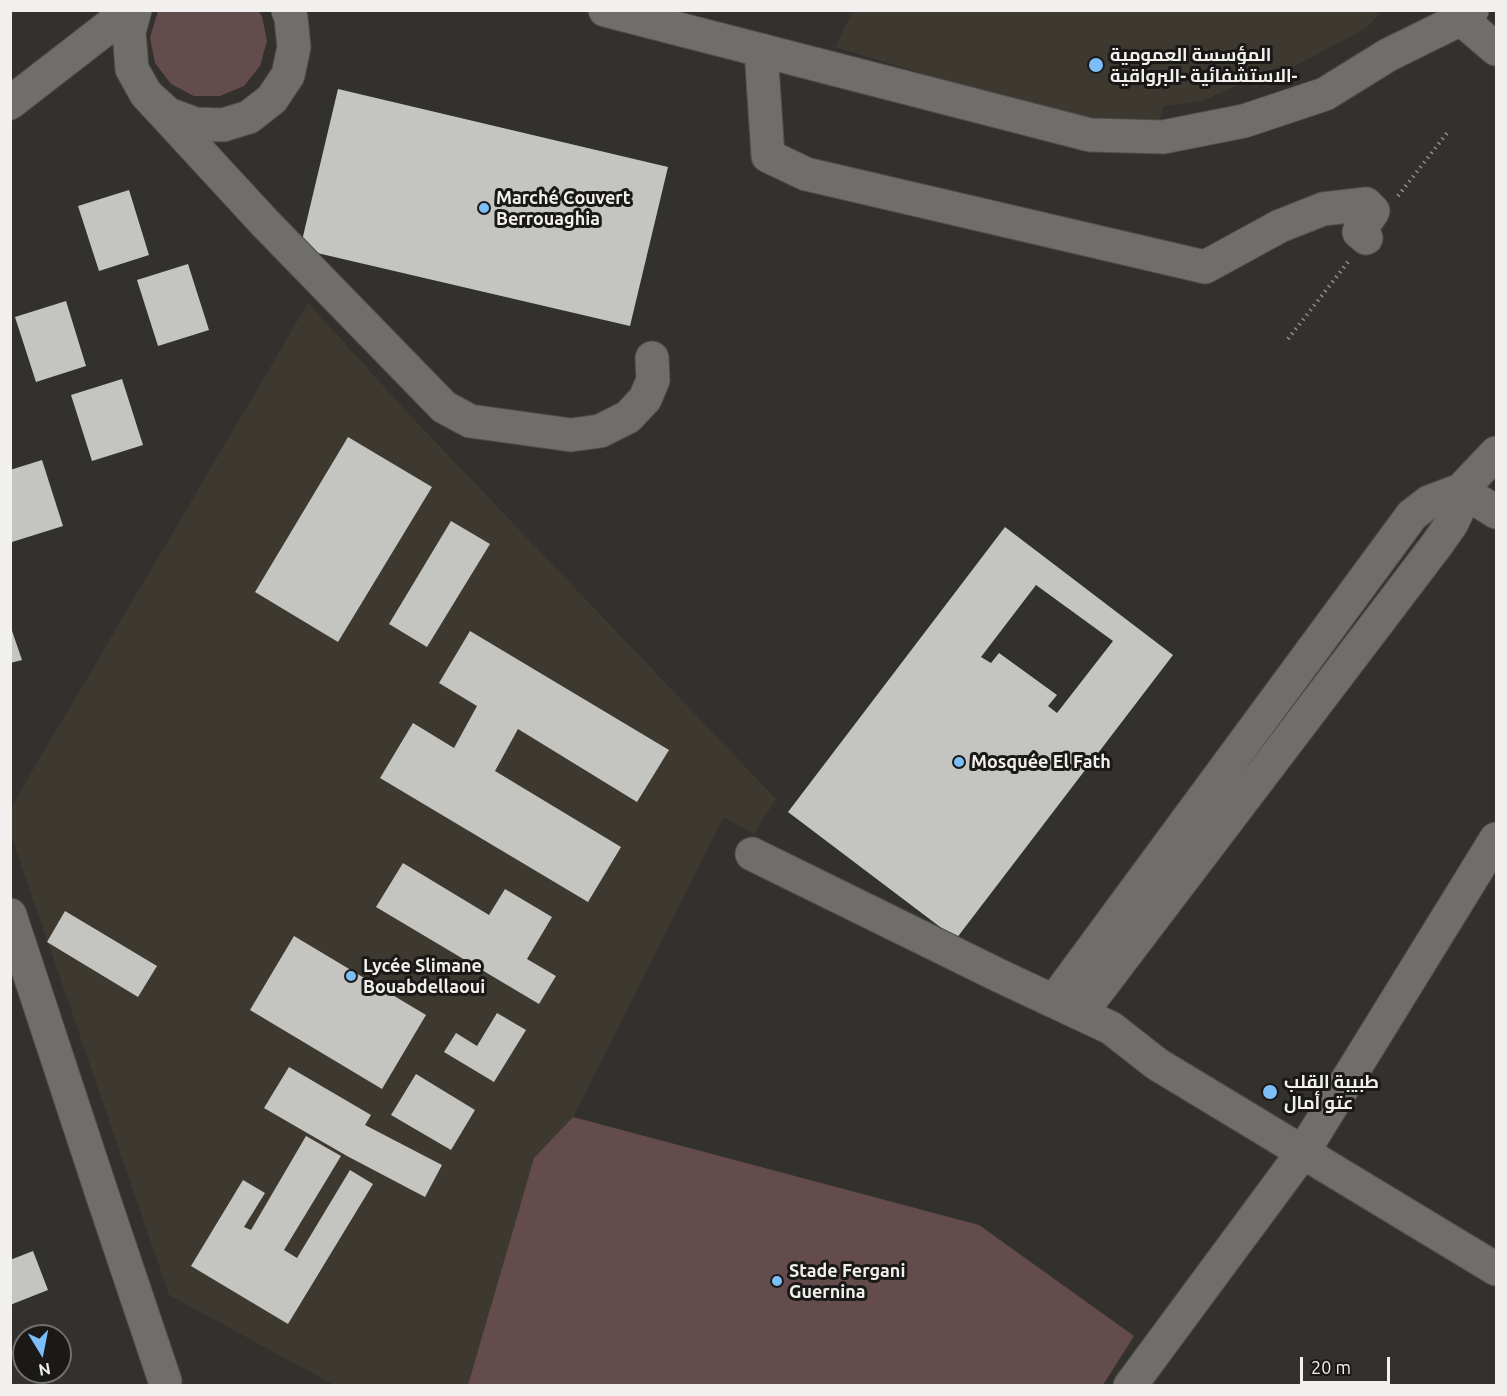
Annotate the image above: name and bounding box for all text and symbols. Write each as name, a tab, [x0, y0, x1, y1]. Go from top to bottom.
place label: المؤسسة العمومية الاستشفائية -البرواقية-	[1110, 44, 1297, 86]
marker: المؤسسة العمومية الاستشفائية -البرواقية-	[1087, 56, 1105, 74]
place label: Marché Couvert Berrouaghia	[496, 187, 630, 230]
marker: Marché Couvert Berrouaghia	[477, 201, 491, 215]
place label: Mosquée El Fath	[971, 751, 1111, 773]
marker: Mosquée El Fath	[952, 755, 966, 769]
place label: Lycée Slimane Bouabdellaoui	[363, 955, 485, 998]
marker: Lycée Slimane Bouabdellaoui	[344, 969, 358, 983]
place label: طبيبة القلب عتو أمال	[1284, 1071, 1379, 1114]
marker: طبيبة القلب عتو أمال	[1261, 1083, 1279, 1101]
place label: Stade Fergani Guernina	[789, 1260, 905, 1302]
marker: Stade Fergani Guernina	[770, 1274, 784, 1288]
north arrow	[12, 1324, 72, 1384]
scale bar	[1303, 1345, 1393, 1383]
text: 20 m	[1311, 1357, 1351, 1377]
text: N	[37, 1360, 52, 1380]

